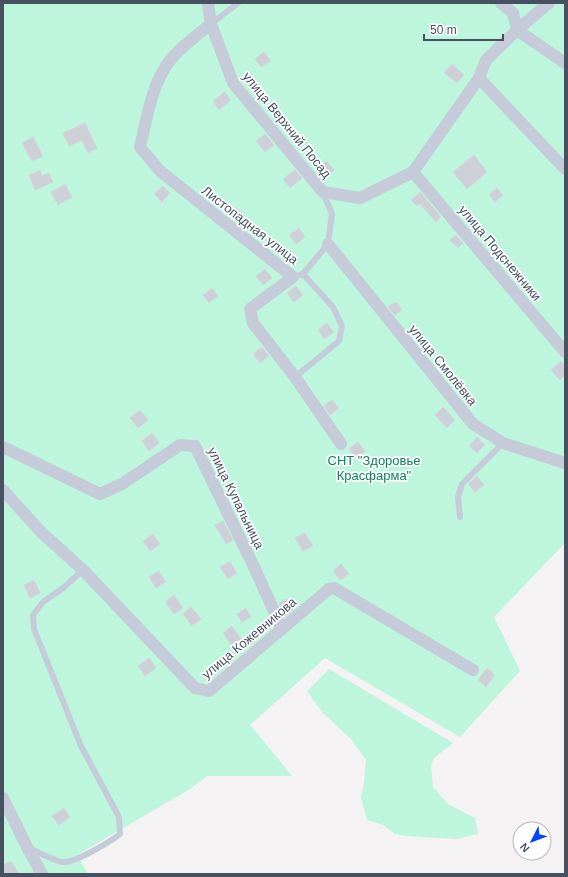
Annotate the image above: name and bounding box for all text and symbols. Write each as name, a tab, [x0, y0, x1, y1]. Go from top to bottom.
scale bar	[424, 16, 503, 42]
text: 50 m	[430, 23, 457, 37]
street label: улица Верхний Посад	[240, 69, 335, 181]
street label: Листопадная улица	[199, 183, 302, 268]
street label: улица Подснежники	[456, 202, 544, 304]
street label: улица Смолёвка	[406, 322, 481, 409]
street label: улица Купальница	[205, 445, 267, 552]
park label: СНТ "Здоровье Красфарма"	[328, 453, 420, 483]
street label: улица Кожевникова	[199, 594, 300, 682]
north arrow	[512, 821, 552, 861]
text: N	[517, 841, 532, 855]

